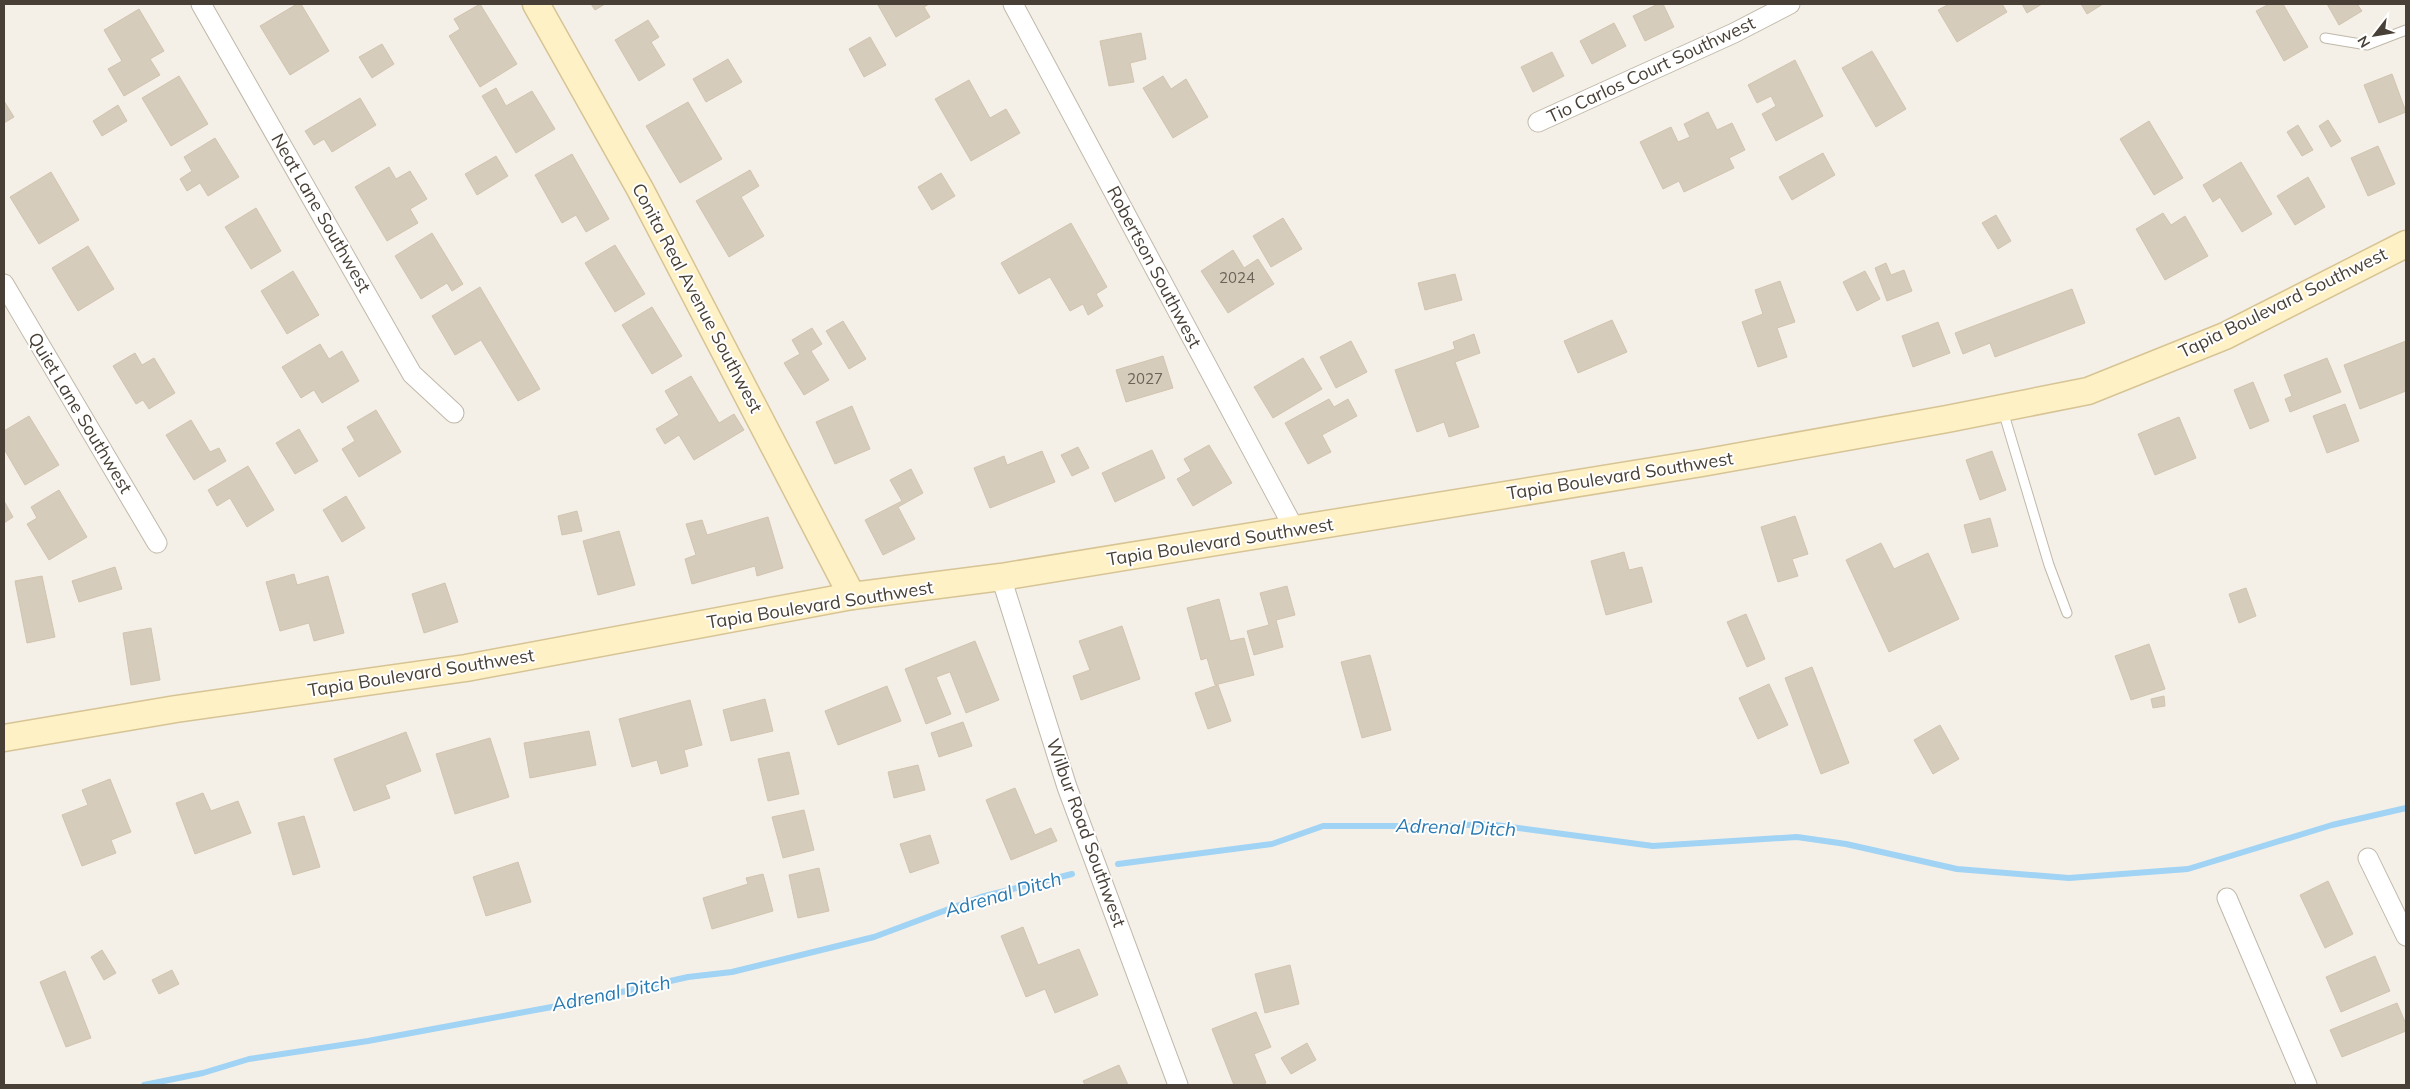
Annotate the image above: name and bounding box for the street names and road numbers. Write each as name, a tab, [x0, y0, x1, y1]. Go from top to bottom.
street label: Tio Carlos Court Southwest	[1543, 11, 1759, 128]
street label: Neat Lane Southwest	[267, 129, 376, 296]
street label: Conita Real Avenue Southwest	[627, 179, 768, 417]
street label: Robertson Southwest	[1102, 182, 1207, 352]
street label: Tapia Boulevard Southwest	[2175, 242, 2391, 363]
street label: Quiet Lane Southwest	[23, 328, 138, 498]
street label: Tapia Boulevard Southwest	[1505, 446, 1735, 505]
street label: Tapia Boulevard Southwest	[1105, 512, 1335, 571]
street label: Tapia Boulevard Southwest	[705, 575, 935, 634]
street label: Tapia Boulevard Southwest	[306, 643, 536, 702]
street label: Wilbur Road Southwest	[1042, 735, 1131, 930]

